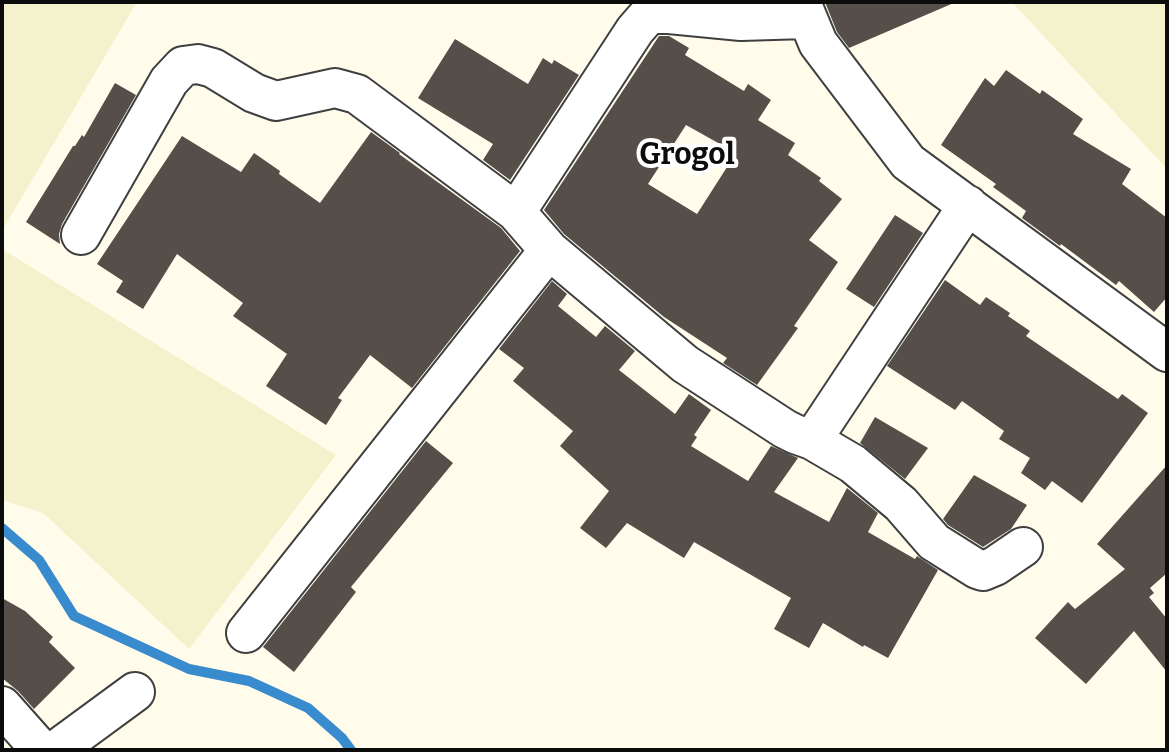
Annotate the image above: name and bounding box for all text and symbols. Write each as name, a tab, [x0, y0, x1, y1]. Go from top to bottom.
district label: Grogol	[639, 138, 735, 174]

